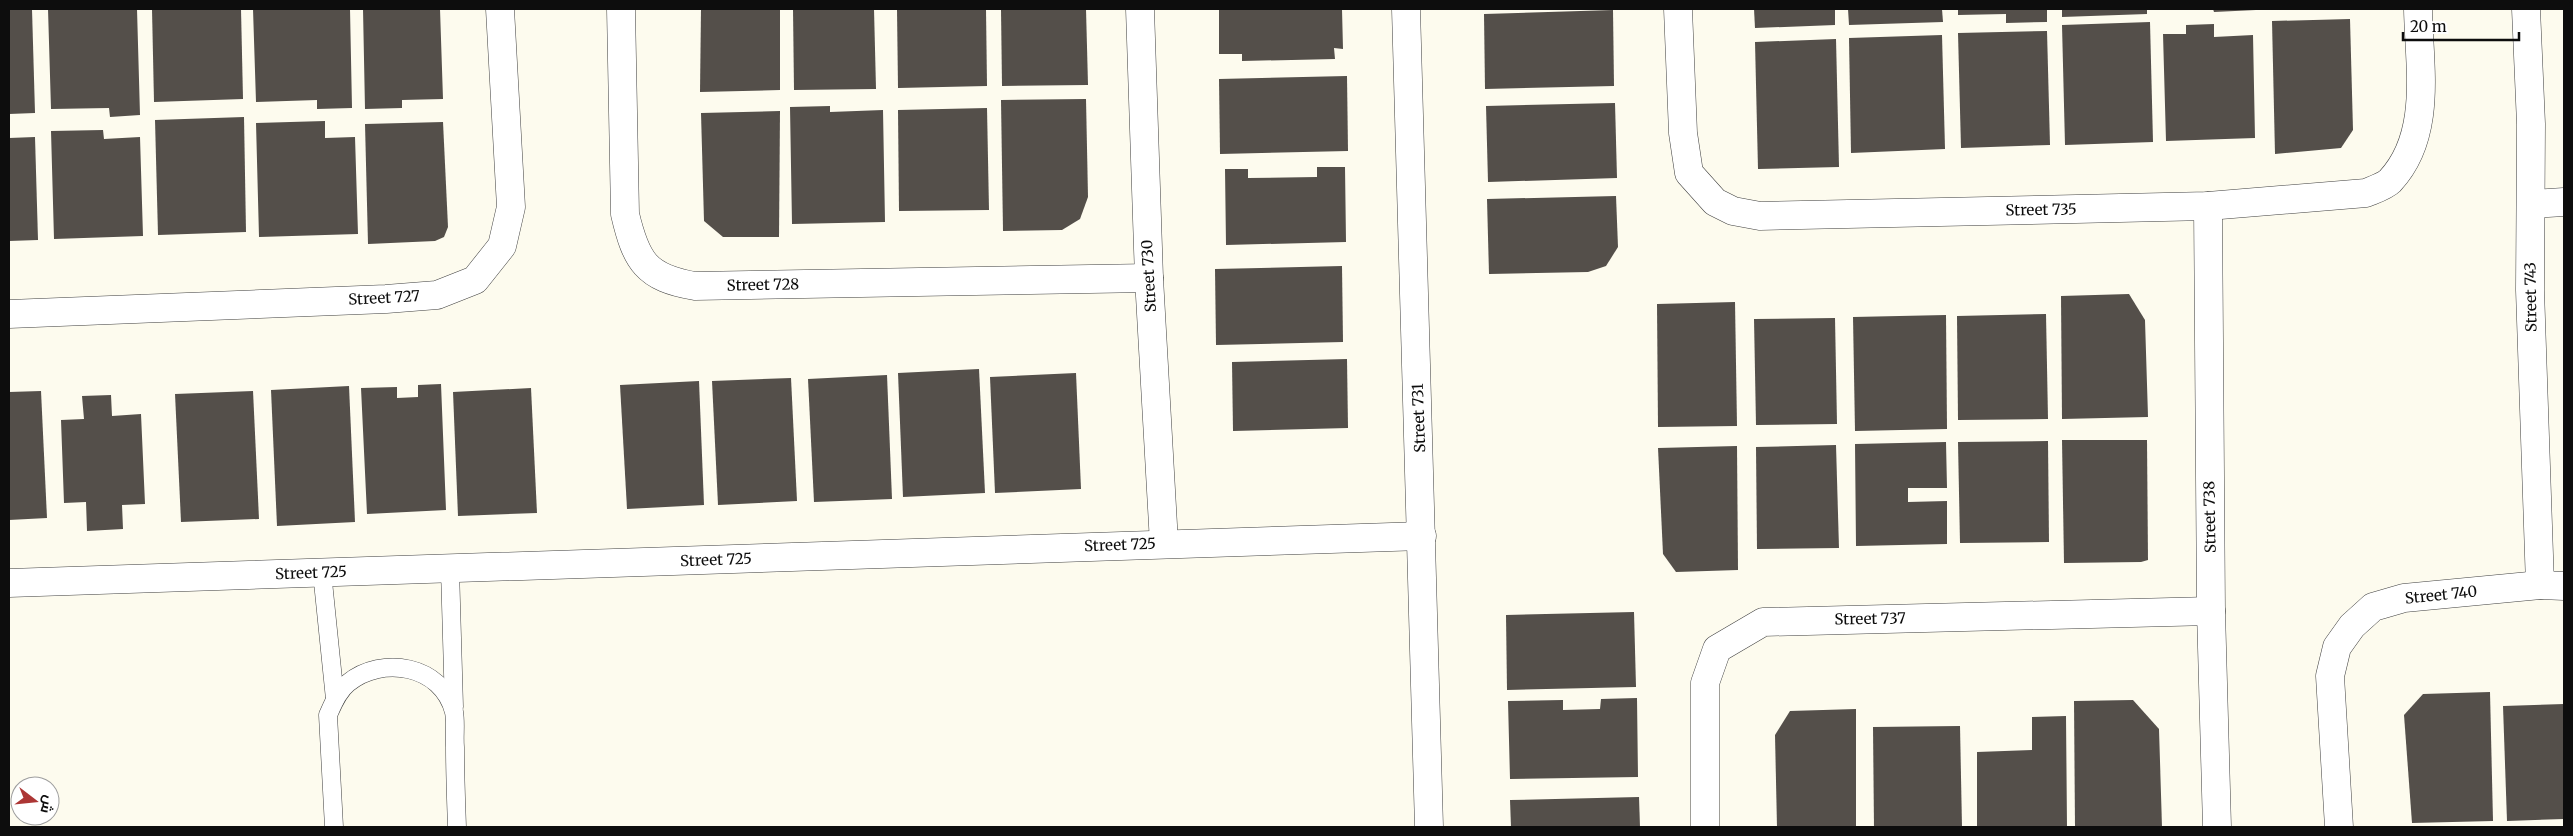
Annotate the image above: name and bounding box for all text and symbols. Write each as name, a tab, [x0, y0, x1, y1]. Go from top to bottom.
scale bar	[2403, 10, 2519, 42]
text: 20 m	[2410, 17, 2447, 36]
street label: Street 735	[2005, 199, 2077, 220]
street label: Street 730	[1137, 239, 1160, 313]
street label: Street 743	[2520, 262, 2541, 332]
street label: Street 728	[727, 274, 799, 295]
street label: Street 727	[348, 286, 421, 309]
street label: Street 731	[1408, 383, 1429, 453]
street label: Street 738	[2199, 481, 2220, 553]
street label: Street 725	[1084, 534, 1156, 555]
street label: Street 725	[680, 549, 752, 570]
street label: Street 725	[275, 562, 347, 583]
street label: Street 740	[2404, 581, 2478, 608]
street label: Street 737	[1834, 608, 1906, 629]
north arrow	[10, 776, 60, 826]
text: ش	[36, 793, 59, 816]

